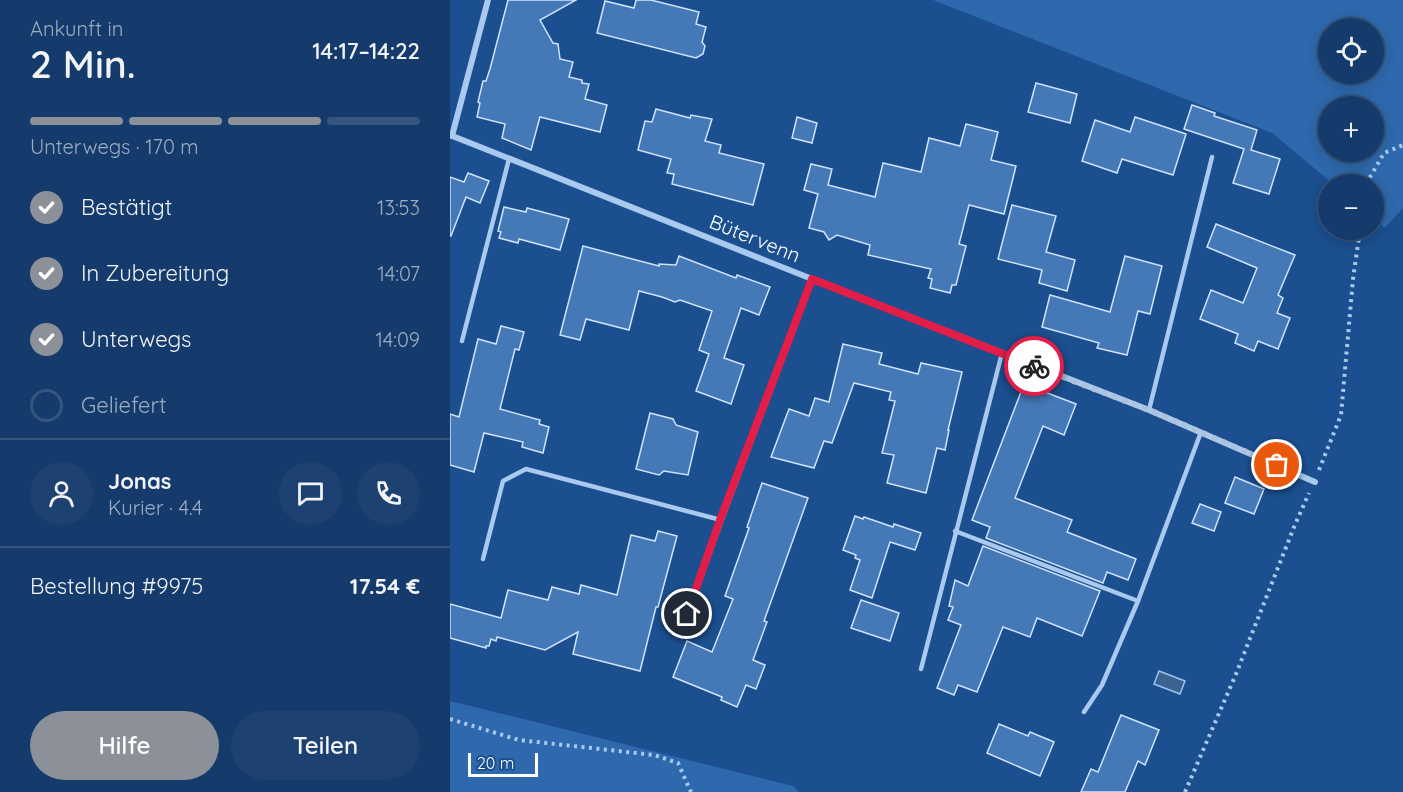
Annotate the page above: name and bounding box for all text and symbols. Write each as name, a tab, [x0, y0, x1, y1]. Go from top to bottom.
text: Ankunft in	[30, 16, 123, 41]
map controls	[1318, 18, 1384, 240]
button: locate	[1318, 18, 1384, 84]
text: 14:17–14:22	[312, 37, 420, 65]
text: 2 Min.	[30, 39, 136, 88]
button: +	[1318, 96, 1384, 162]
text: Unterwegs · 170 m	[30, 134, 198, 159]
button: −	[1318, 174, 1384, 240]
icon: check	[30, 191, 63, 224]
text: Bestätigt	[81, 193, 172, 221]
text: 13:53	[377, 195, 420, 220]
street label: Bütervenn	[706, 208, 804, 268]
icon: check	[30, 257, 63, 290]
text: In Zubereitung	[81, 259, 229, 287]
text: 14:07	[378, 261, 420, 286]
icon: check	[30, 323, 63, 356]
text: Unterwegs	[81, 325, 191, 353]
text: 14:09	[376, 327, 420, 352]
courier	[1004, 336, 1064, 396]
icon: bike	[1018, 350, 1051, 383]
text: Geliefert	[81, 391, 166, 419]
pin	[1251, 439, 1302, 490]
icon: bag	[1260, 448, 1293, 481]
button: person	[30, 462, 93, 525]
button: chat	[279, 462, 342, 525]
button: phone	[357, 462, 420, 525]
text: Jonas	[108, 467, 171, 495]
text: Kurier · 4.4	[108, 495, 203, 520]
text: Bestellung #9975	[30, 572, 203, 600]
text: 17.54 €	[350, 572, 420, 600]
pin	[661, 588, 712, 639]
icon: home	[670, 597, 703, 630]
button: Hilfe	[30, 711, 219, 780]
button: Teilen	[231, 711, 420, 780]
scale bar	[468, 750, 538, 778]
text: 20 m	[477, 753, 514, 773]

